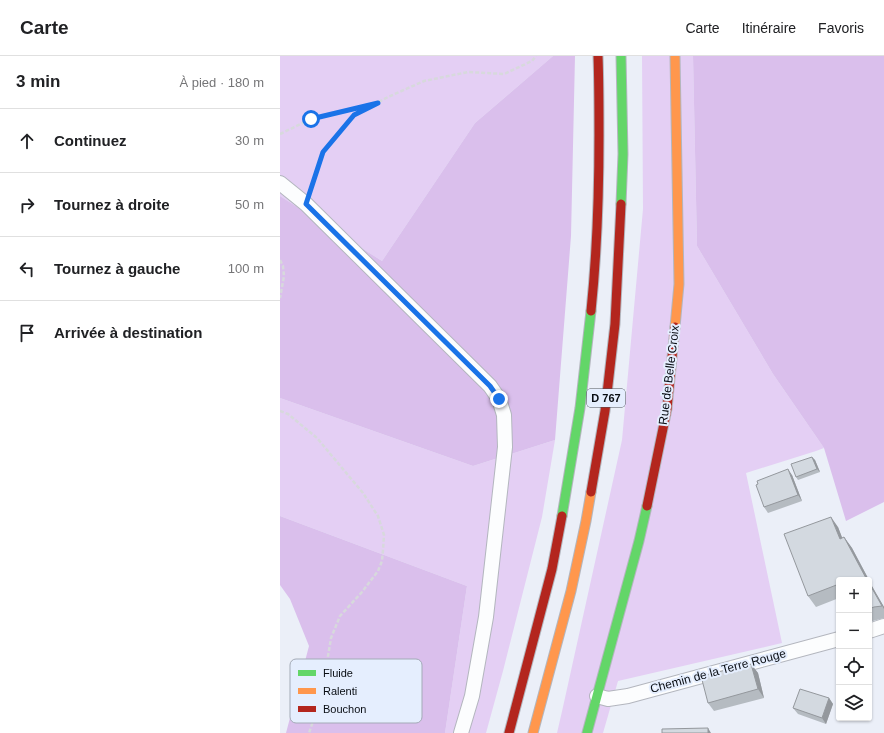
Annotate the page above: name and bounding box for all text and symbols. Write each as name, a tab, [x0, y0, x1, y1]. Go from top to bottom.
text: Carte	[20, 17, 69, 38]
text: Carte	[685, 20, 720, 36]
text: Itinéraire	[742, 20, 796, 36]
text: Favoris	[818, 20, 864, 36]
text: 3 min	[16, 72, 60, 91]
text: À pied · 180 m	[179, 75, 264, 90]
route start	[302, 110, 320, 128]
icon: ahead	[16, 130, 38, 152]
text: Continuez	[54, 132, 127, 149]
text: 30 m	[235, 133, 264, 148]
icon: right	[16, 194, 38, 216]
text: Tournez à droite	[54, 196, 170, 213]
text: 50 m	[235, 197, 264, 212]
icon: left	[16, 258, 38, 280]
text: Tournez à gauche	[54, 260, 180, 277]
text: 100 m	[228, 261, 264, 276]
icon: arrive	[16, 322, 38, 344]
text: Arrivée à destination	[54, 324, 202, 341]
street label: Rue de Belle Croix	[656, 324, 682, 426]
road number: D 767	[587, 389, 625, 407]
route end	[490, 390, 508, 408]
map controls	[836, 577, 872, 721]
button: +	[836, 577, 872, 613]
button: −	[836, 613, 872, 649]
street label: Chemin de la Terre Rouge	[649, 646, 788, 696]
button: locate	[836, 649, 872, 685]
legend	[290, 659, 422, 723]
text: Fluide	[323, 667, 353, 679]
text: Ralenti	[323, 685, 357, 697]
button: layers	[836, 685, 872, 721]
text: Bouchon	[323, 703, 366, 715]

